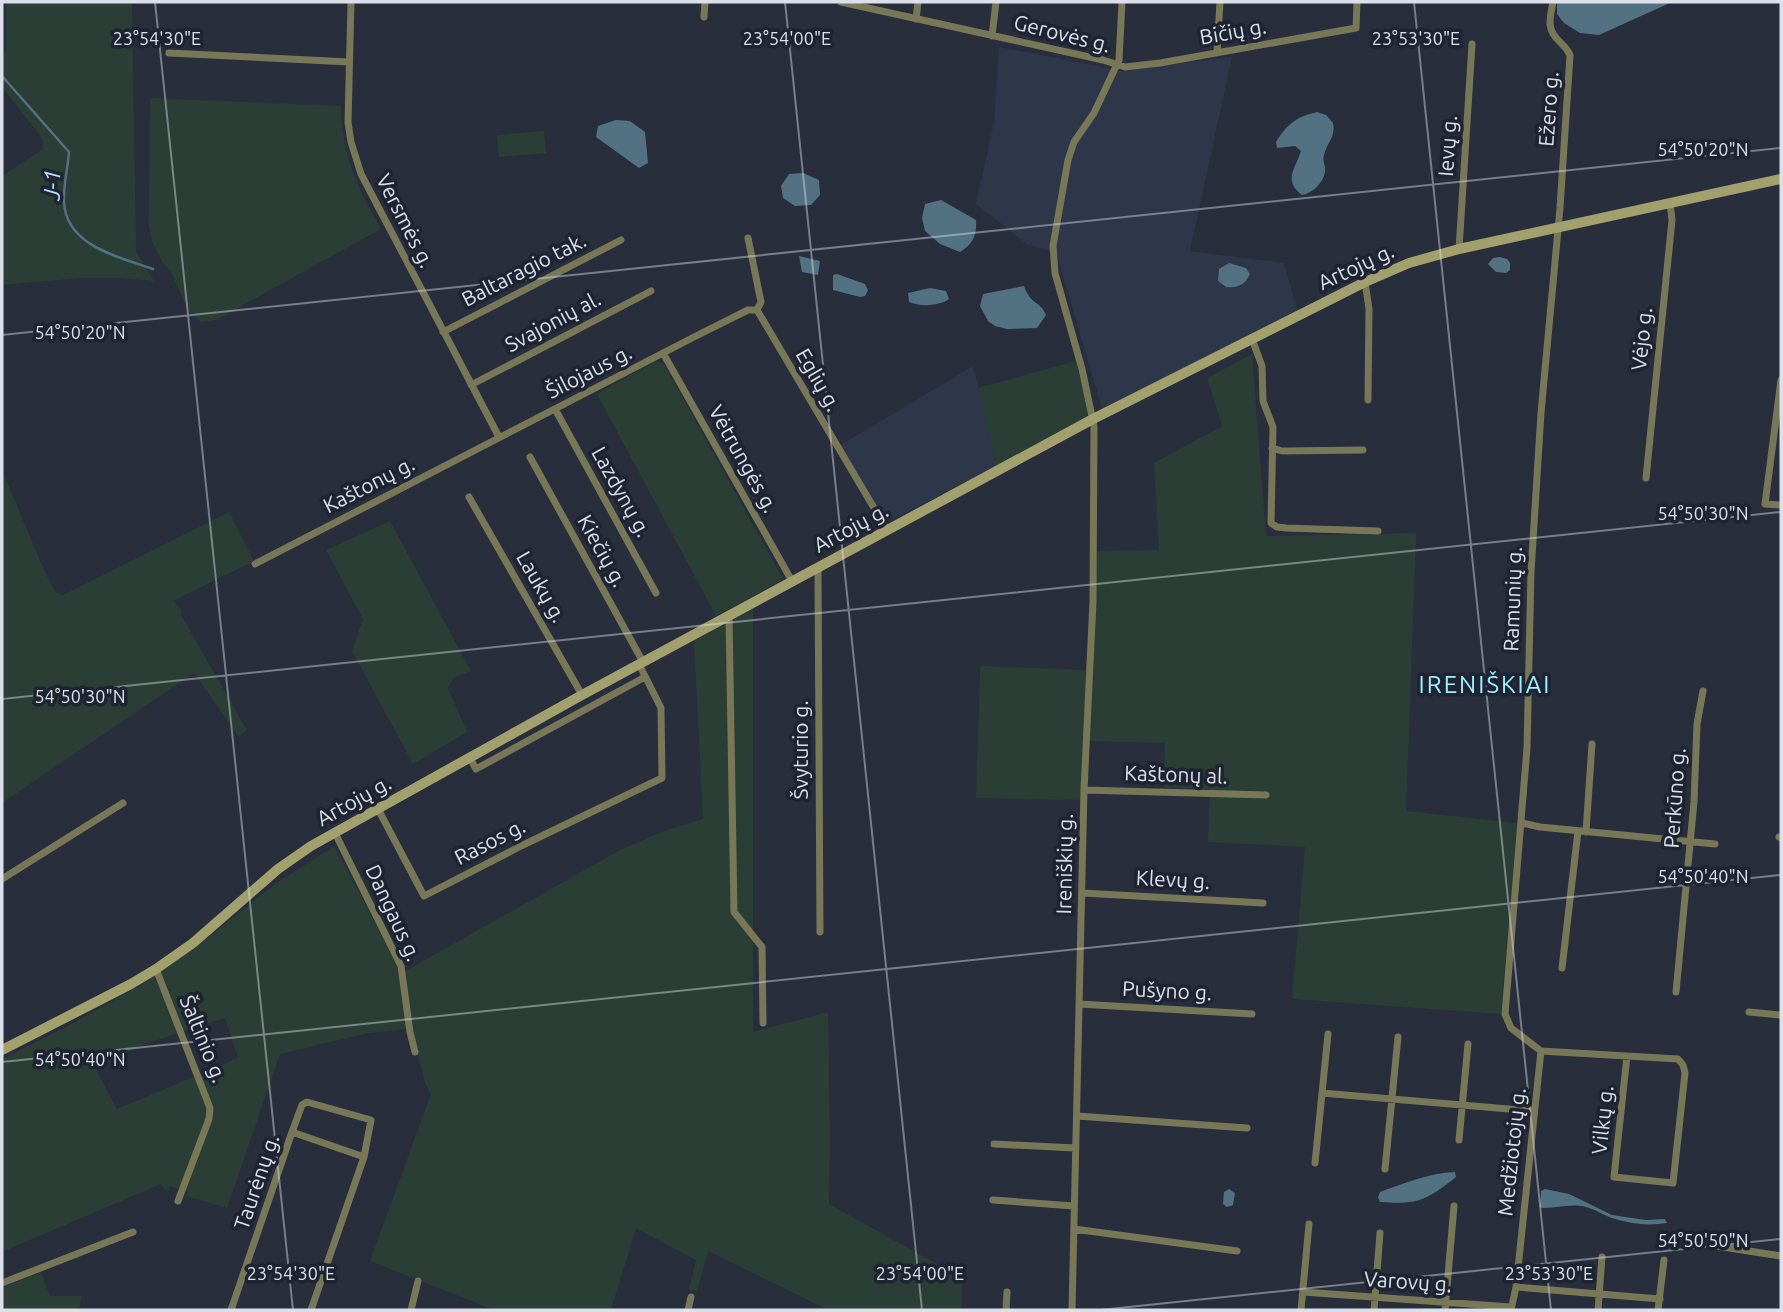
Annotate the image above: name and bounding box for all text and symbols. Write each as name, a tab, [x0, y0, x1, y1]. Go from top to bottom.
street label: Gerovės g.	[1011, 9, 1113, 57]
street label: Bičių g.	[1198, 13, 1268, 49]
text: 23°54'30"E	[113, 28, 201, 48]
text: 23°54'00"E	[743, 28, 831, 48]
text: 23°53'30"E	[1372, 28, 1460, 48]
street label: Ežero g.	[1533, 71, 1563, 147]
street label: Ievų g.	[1433, 115, 1461, 177]
text: 54°50'20"N	[1657, 139, 1749, 159]
water label: J-1	[38, 169, 65, 202]
street label: Versmės g.	[372, 170, 440, 271]
street label: Baltaragio tak.	[457, 227, 590, 311]
street label: Artojų g.	[1314, 238, 1397, 294]
street label: Svajonių al.	[501, 286, 604, 356]
street label: Vėjo g.	[1626, 306, 1656, 372]
text: 54°50'20"N	[34, 322, 126, 342]
street label: Šilojaus g.	[542, 339, 635, 403]
street label: Eglių g.	[791, 344, 846, 415]
street label: Vėtrungės g.	[704, 401, 783, 516]
street label: Lazdynų g.	[587, 442, 656, 541]
street label: Kaštonų g.	[319, 451, 418, 517]
street label: Artojų g.	[809, 497, 892, 557]
text: 54°50'30"N	[1657, 503, 1749, 523]
street label: Kiečių g.	[573, 510, 632, 591]
street label: Ramunių g.	[1498, 546, 1526, 652]
street label: Laukų g.	[512, 547, 572, 626]
district label: IRENIŠKIAI	[1419, 670, 1551, 698]
text: 54°50'30"N	[34, 686, 126, 706]
street label: Švyturio g.	[788, 700, 812, 800]
street label: Perkūno g.	[1659, 747, 1689, 849]
street label: Kaštonų al.	[1124, 760, 1228, 788]
street label: Artojų g.	[312, 770, 395, 830]
street label: Rasos g.	[450, 813, 529, 869]
street label: Ireniškių g.	[1051, 813, 1077, 915]
street label: Dangaus g.	[361, 861, 427, 965]
street label: Klevų g.	[1135, 865, 1211, 893]
text: 54°50'40"N	[1657, 866, 1749, 886]
street label: Pušyno g.	[1121, 976, 1213, 1004]
street label: Šaltinio g.	[176, 991, 232, 1086]
text: 54°50'40"N	[34, 1049, 126, 1069]
street label: Vilkų g.	[1586, 1084, 1618, 1156]
street label: Medžiotojų g.	[1492, 1087, 1530, 1217]
street label: Taurėnų g.	[229, 1131, 284, 1232]
text: 54°50'50"N	[1657, 1230, 1749, 1250]
text: 23°54'30"E	[247, 1263, 335, 1283]
text: 23°54'00"E	[876, 1263, 964, 1283]
text: 23°53'30"E	[1505, 1263, 1593, 1283]
street label: Varovų g.	[1363, 1266, 1453, 1296]

